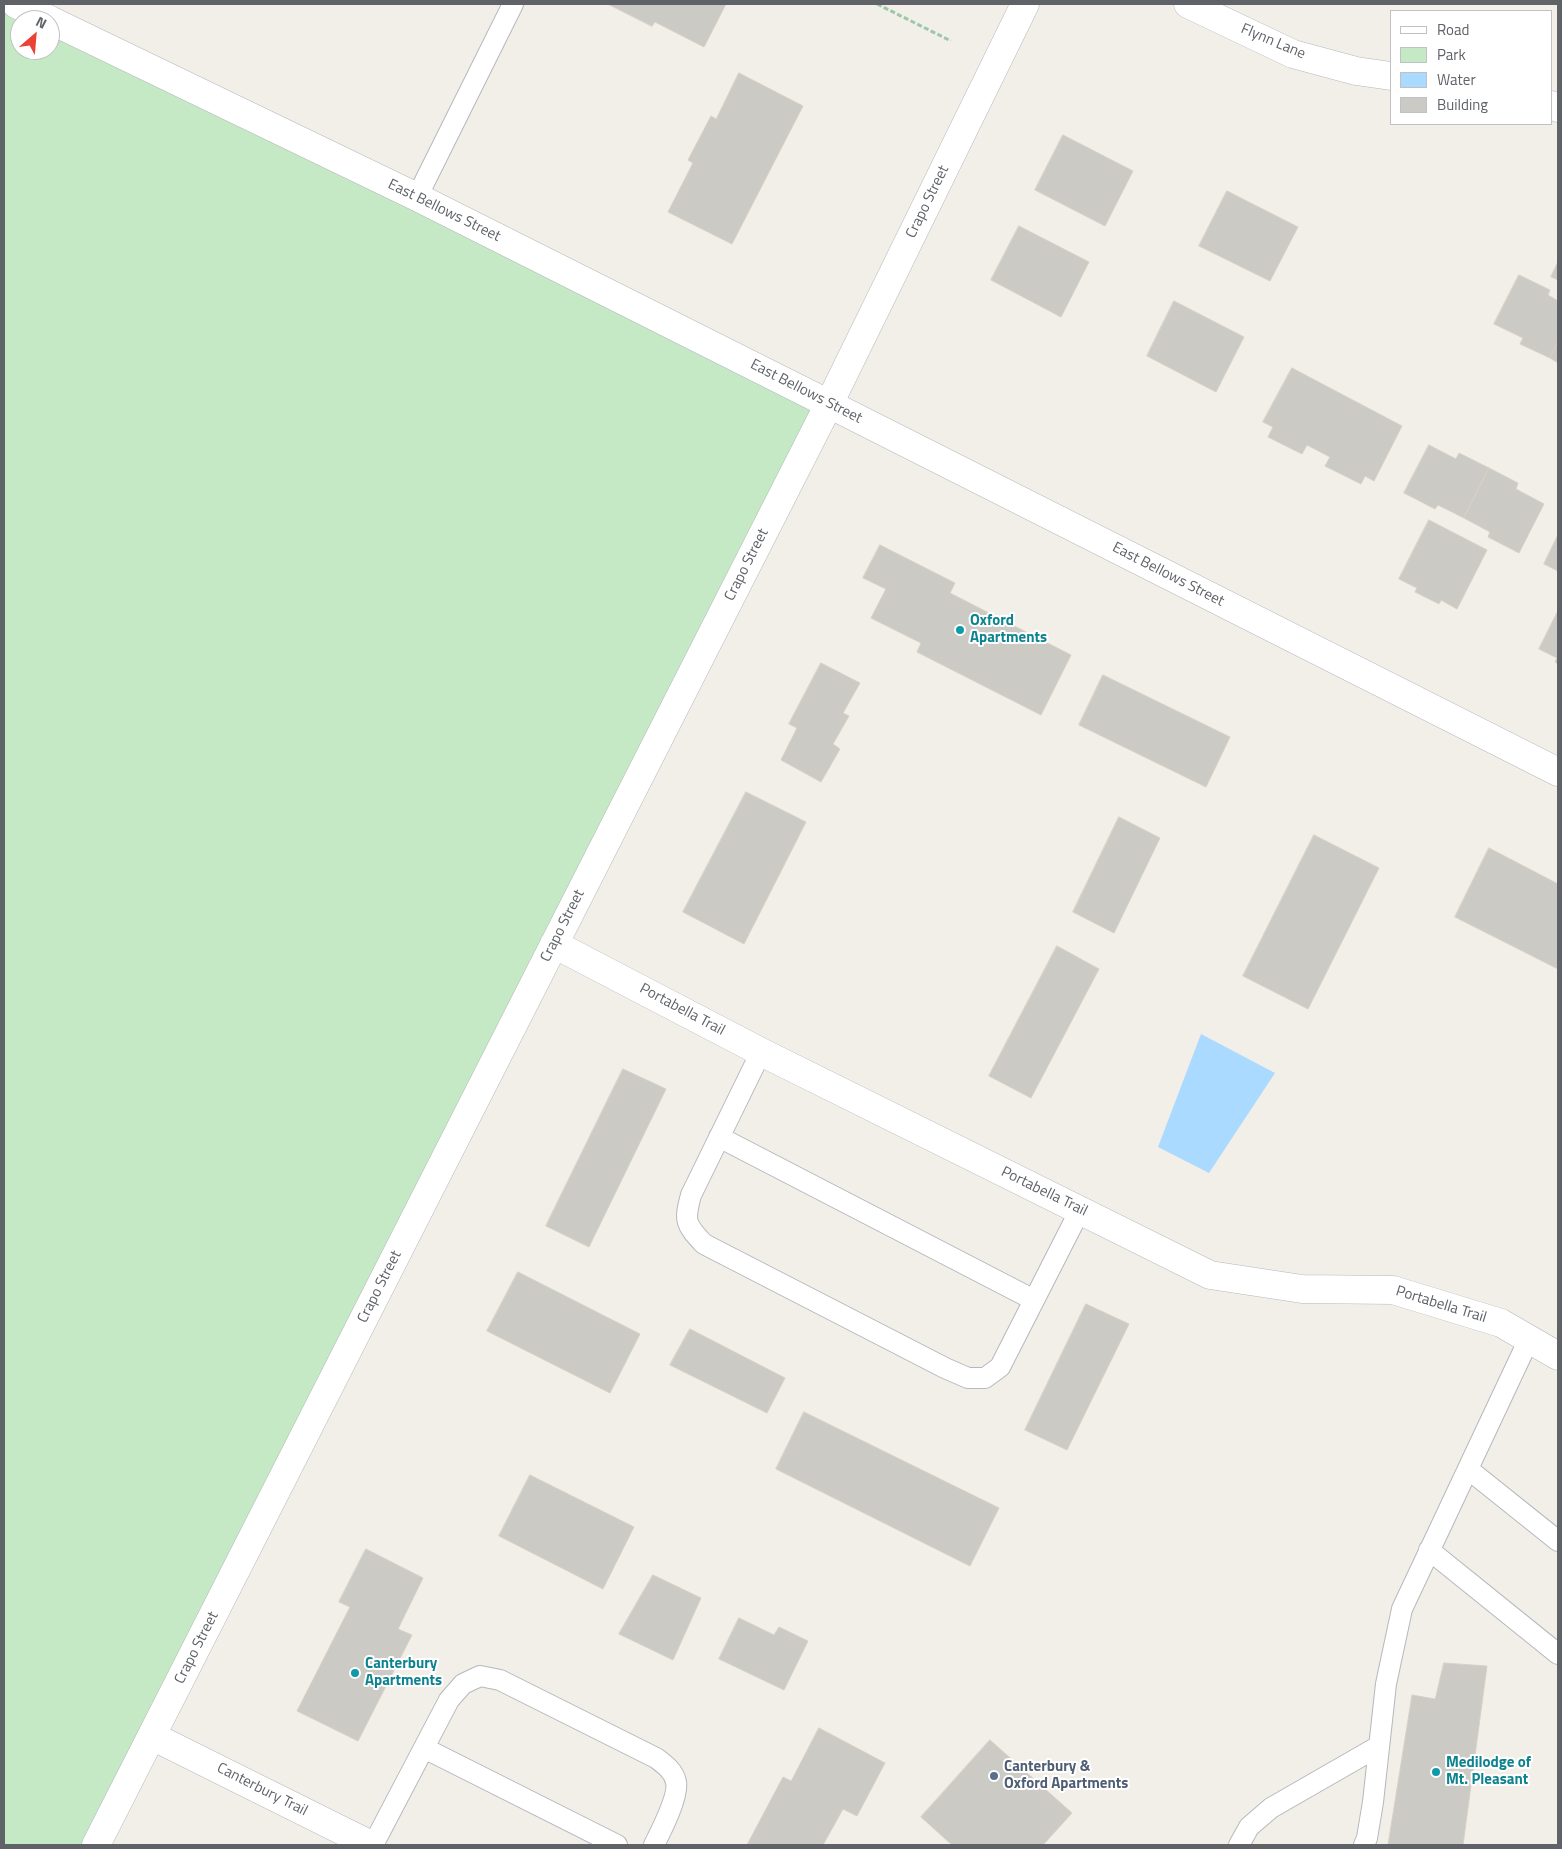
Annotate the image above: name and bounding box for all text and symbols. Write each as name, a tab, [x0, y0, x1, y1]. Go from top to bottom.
north arrow	[10, 10, 60, 60]
legend	[1390, 10, 1552, 125]
text: N	[32, 11, 51, 34]
text: Road	[1437, 18, 1469, 41]
street label: Flynn Lane	[1238, 20, 1308, 64]
text: Park	[1437, 43, 1466, 66]
text: Water	[1437, 68, 1476, 91]
text: Building	[1437, 93, 1488, 116]
street label: Crapo Street	[903, 163, 953, 241]
street label: East Bellows Street	[385, 176, 503, 246]
street label: East Bellows Street	[747, 356, 865, 428]
street label: Crapo Street	[721, 526, 773, 604]
street label: East Bellows Street	[1109, 539, 1227, 611]
place label: Oxford Apartments	[970, 612, 1047, 647]
marker: Oxford Apartments	[954, 624, 966, 636]
street label: Crapo Street	[537, 887, 589, 965]
street label: Portabella Trail	[636, 980, 728, 1040]
street label: Portabella Trail	[998, 1163, 1090, 1221]
street label: Crapo Street	[354, 1248, 406, 1326]
street label: Portabella Trail	[1393, 1283, 1489, 1327]
street label: Crapo Street	[171, 1609, 223, 1687]
place label: Canterbury Apartments	[365, 1655, 442, 1690]
marker: Canterbury Apartments	[349, 1667, 361, 1679]
place label: Medilodge of Mt. Pleasant	[1446, 1754, 1531, 1789]
place label: Canterbury & Oxford Apartments	[1004, 1758, 1128, 1793]
street label: Canterbury Trail	[214, 1759, 310, 1821]
marker: Medilodge of Mt. Pleasant	[1430, 1766, 1442, 1778]
marker: Canterbury & Oxford Apartments	[988, 1770, 1000, 1782]

